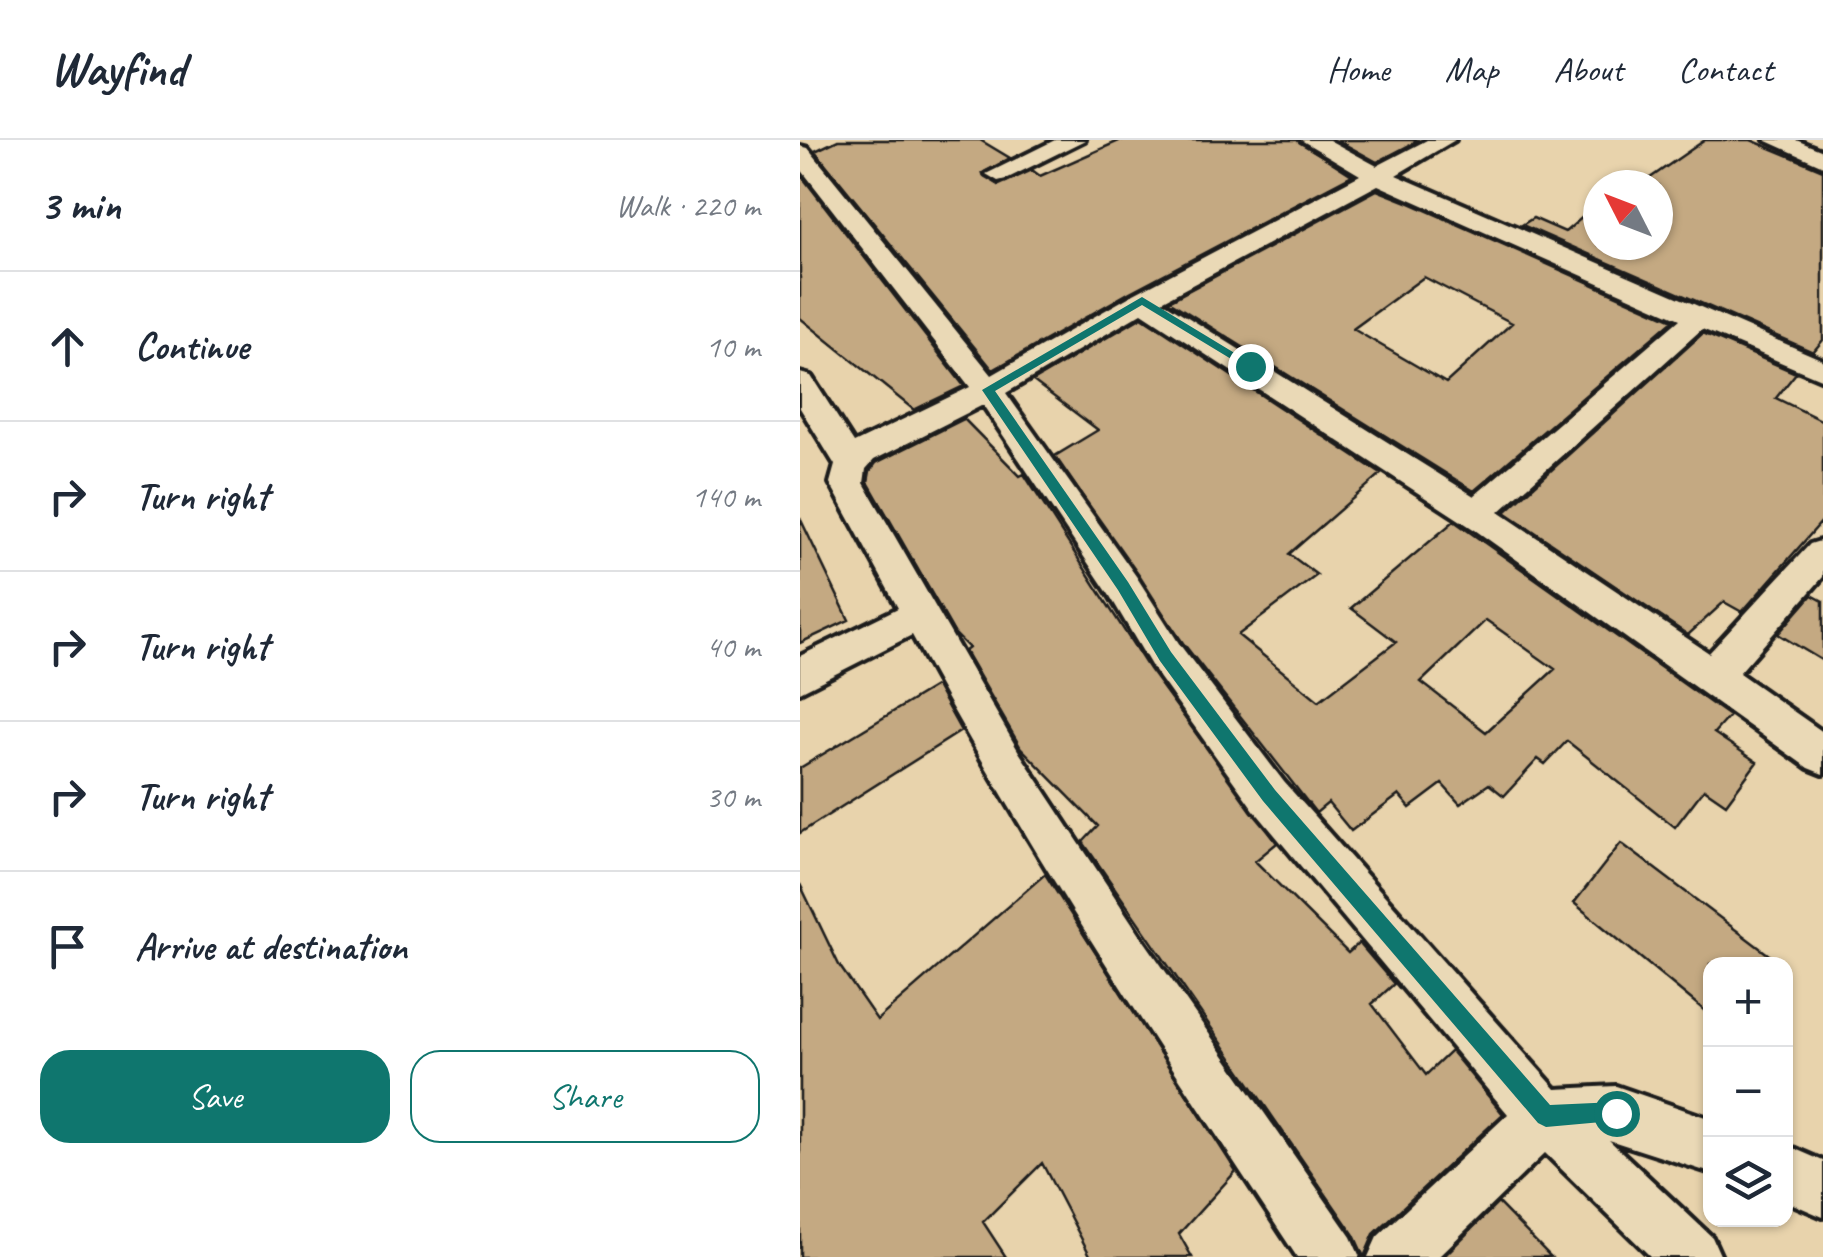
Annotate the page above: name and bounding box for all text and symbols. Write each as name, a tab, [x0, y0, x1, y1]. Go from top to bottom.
text: Wayfind	[50, 39, 185, 99]
text: Home	[1327, 47, 1390, 92]
text: Map	[1445, 47, 1498, 92]
text: About	[1553, 47, 1623, 92]
text: Contact	[1678, 47, 1773, 92]
north arrow	[1583, 170, 1673, 260]
text: 3 min	[40, 179, 120, 232]
text: Walk · 220 m	[616, 185, 760, 226]
icon: ahead	[40, 319, 95, 374]
text: Continue	[135, 323, 249, 370]
text: 10 m	[706, 326, 760, 367]
route end	[1228, 344, 1274, 390]
icon: right	[40, 469, 95, 524]
text: Turn right	[135, 473, 269, 520]
text: 140 m	[691, 476, 760, 517]
icon: right	[40, 619, 95, 674]
text: Turn right	[135, 623, 269, 670]
text: 40 m	[706, 626, 760, 667]
icon: right	[40, 769, 95, 824]
text: Turn right	[135, 773, 269, 820]
text: 30 m	[706, 776, 760, 817]
icon: arrive	[40, 919, 95, 974]
text: Arrive at destination	[135, 923, 407, 970]
map controls	[1703, 957, 1793, 1227]
button: +	[1703, 957, 1793, 1047]
button: −	[1703, 1047, 1793, 1137]
button: Save	[40, 1050, 390, 1143]
button: Share	[410, 1050, 760, 1143]
route start	[1594, 1091, 1640, 1137]
button: layers	[1703, 1137, 1793, 1227]

